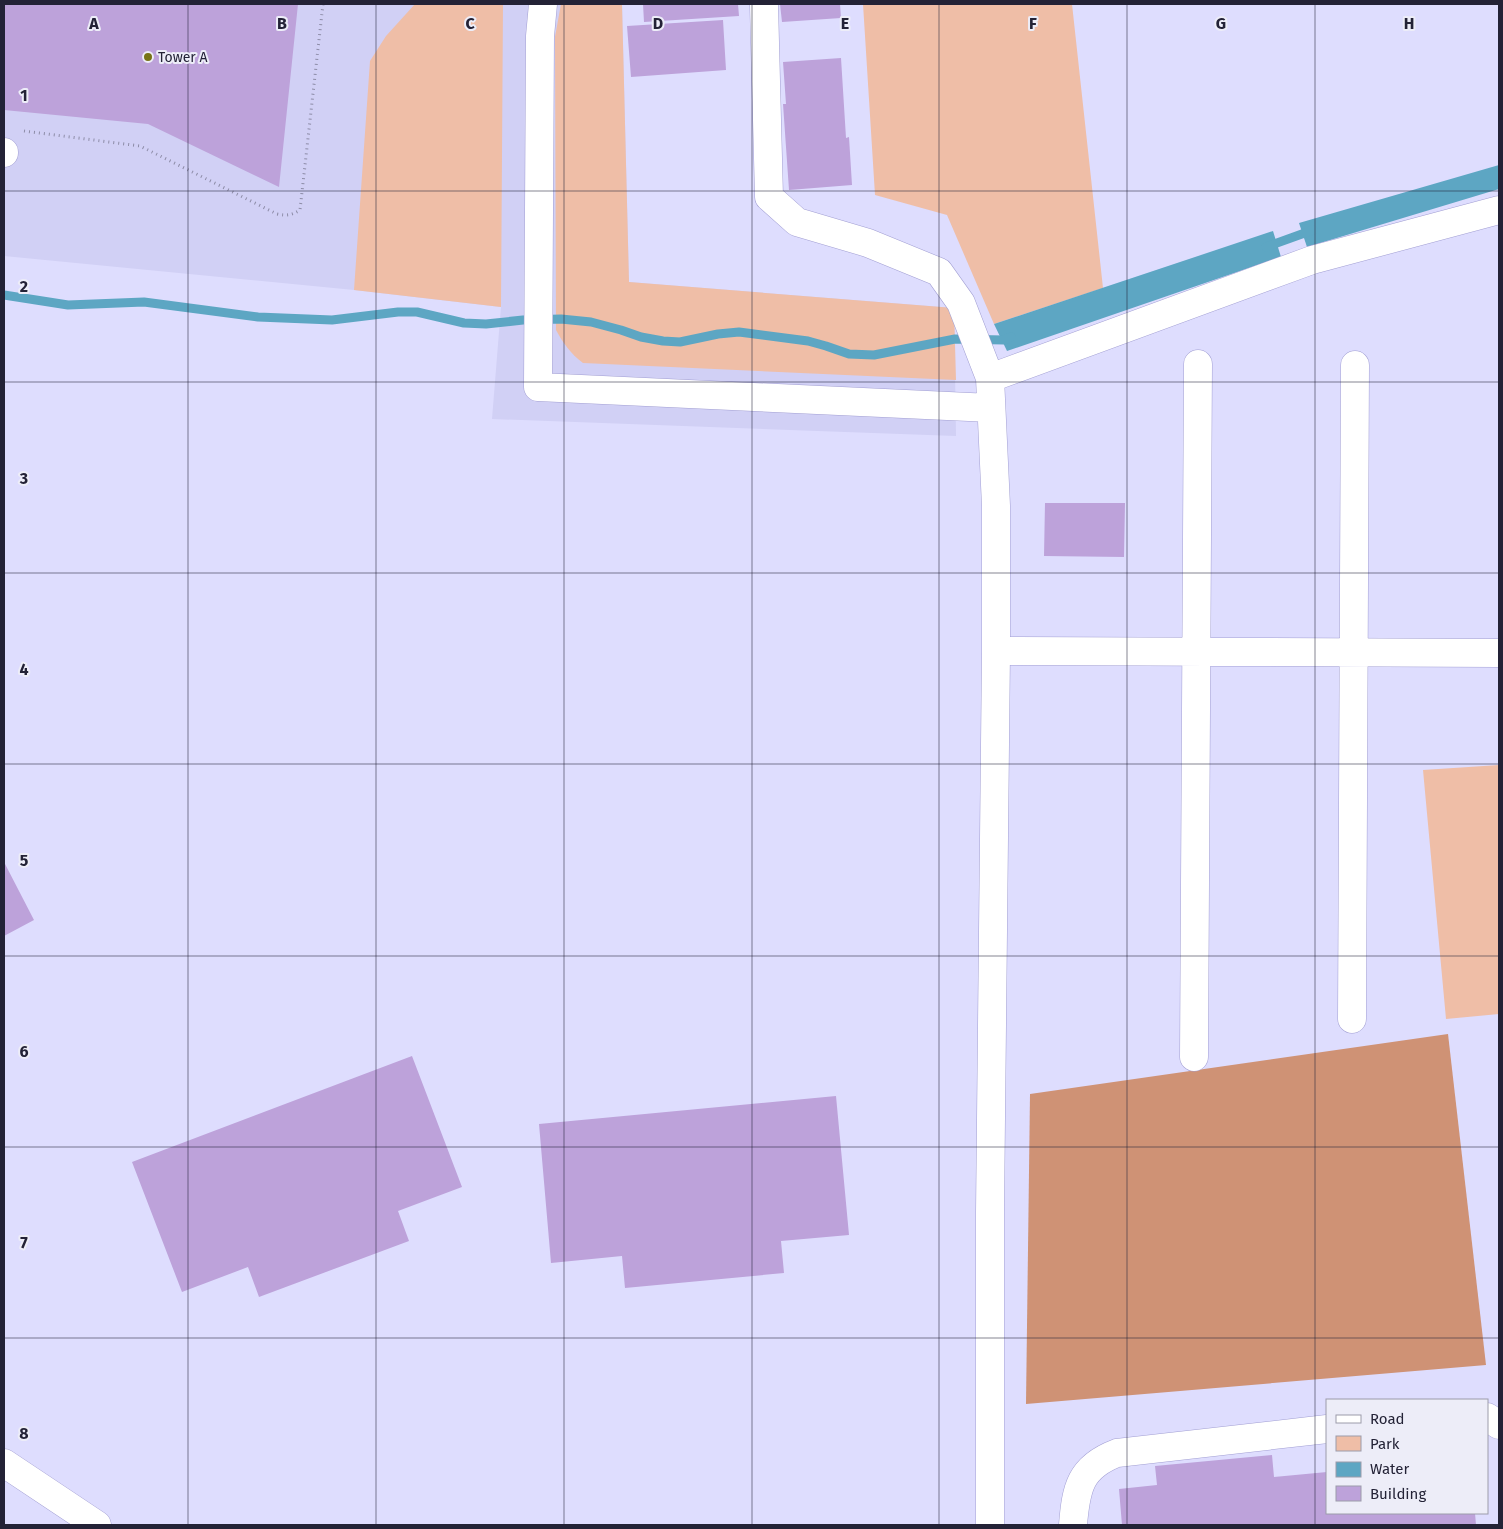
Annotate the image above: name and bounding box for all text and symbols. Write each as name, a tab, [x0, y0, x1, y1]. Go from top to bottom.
text: A	[88, 14, 99, 33]
text: B	[277, 14, 287, 33]
text: C	[465, 14, 475, 33]
text: D	[653, 14, 663, 33]
text: E	[841, 14, 849, 33]
text: F	[1029, 14, 1037, 33]
text: G	[1216, 14, 1226, 33]
text: H	[1404, 14, 1414, 33]
place label: Tower A	[158, 49, 207, 66]
marker: Tower A	[142, 51, 154, 63]
text: 1	[20, 86, 28, 105]
text: 2	[20, 277, 28, 296]
text: 3	[19, 469, 28, 488]
text: 4	[19, 660, 29, 679]
text: 5	[20, 851, 29, 870]
text: 6	[19, 1042, 29, 1061]
text: 7	[20, 1233, 28, 1252]
legend	[1326, 1399, 1488, 1514]
text: Road	[1370, 1410, 1405, 1428]
text: 8	[19, 1424, 29, 1443]
text: Park	[1370, 1435, 1400, 1453]
text: Water	[1370, 1460, 1409, 1478]
text: Building	[1370, 1485, 1426, 1503]

